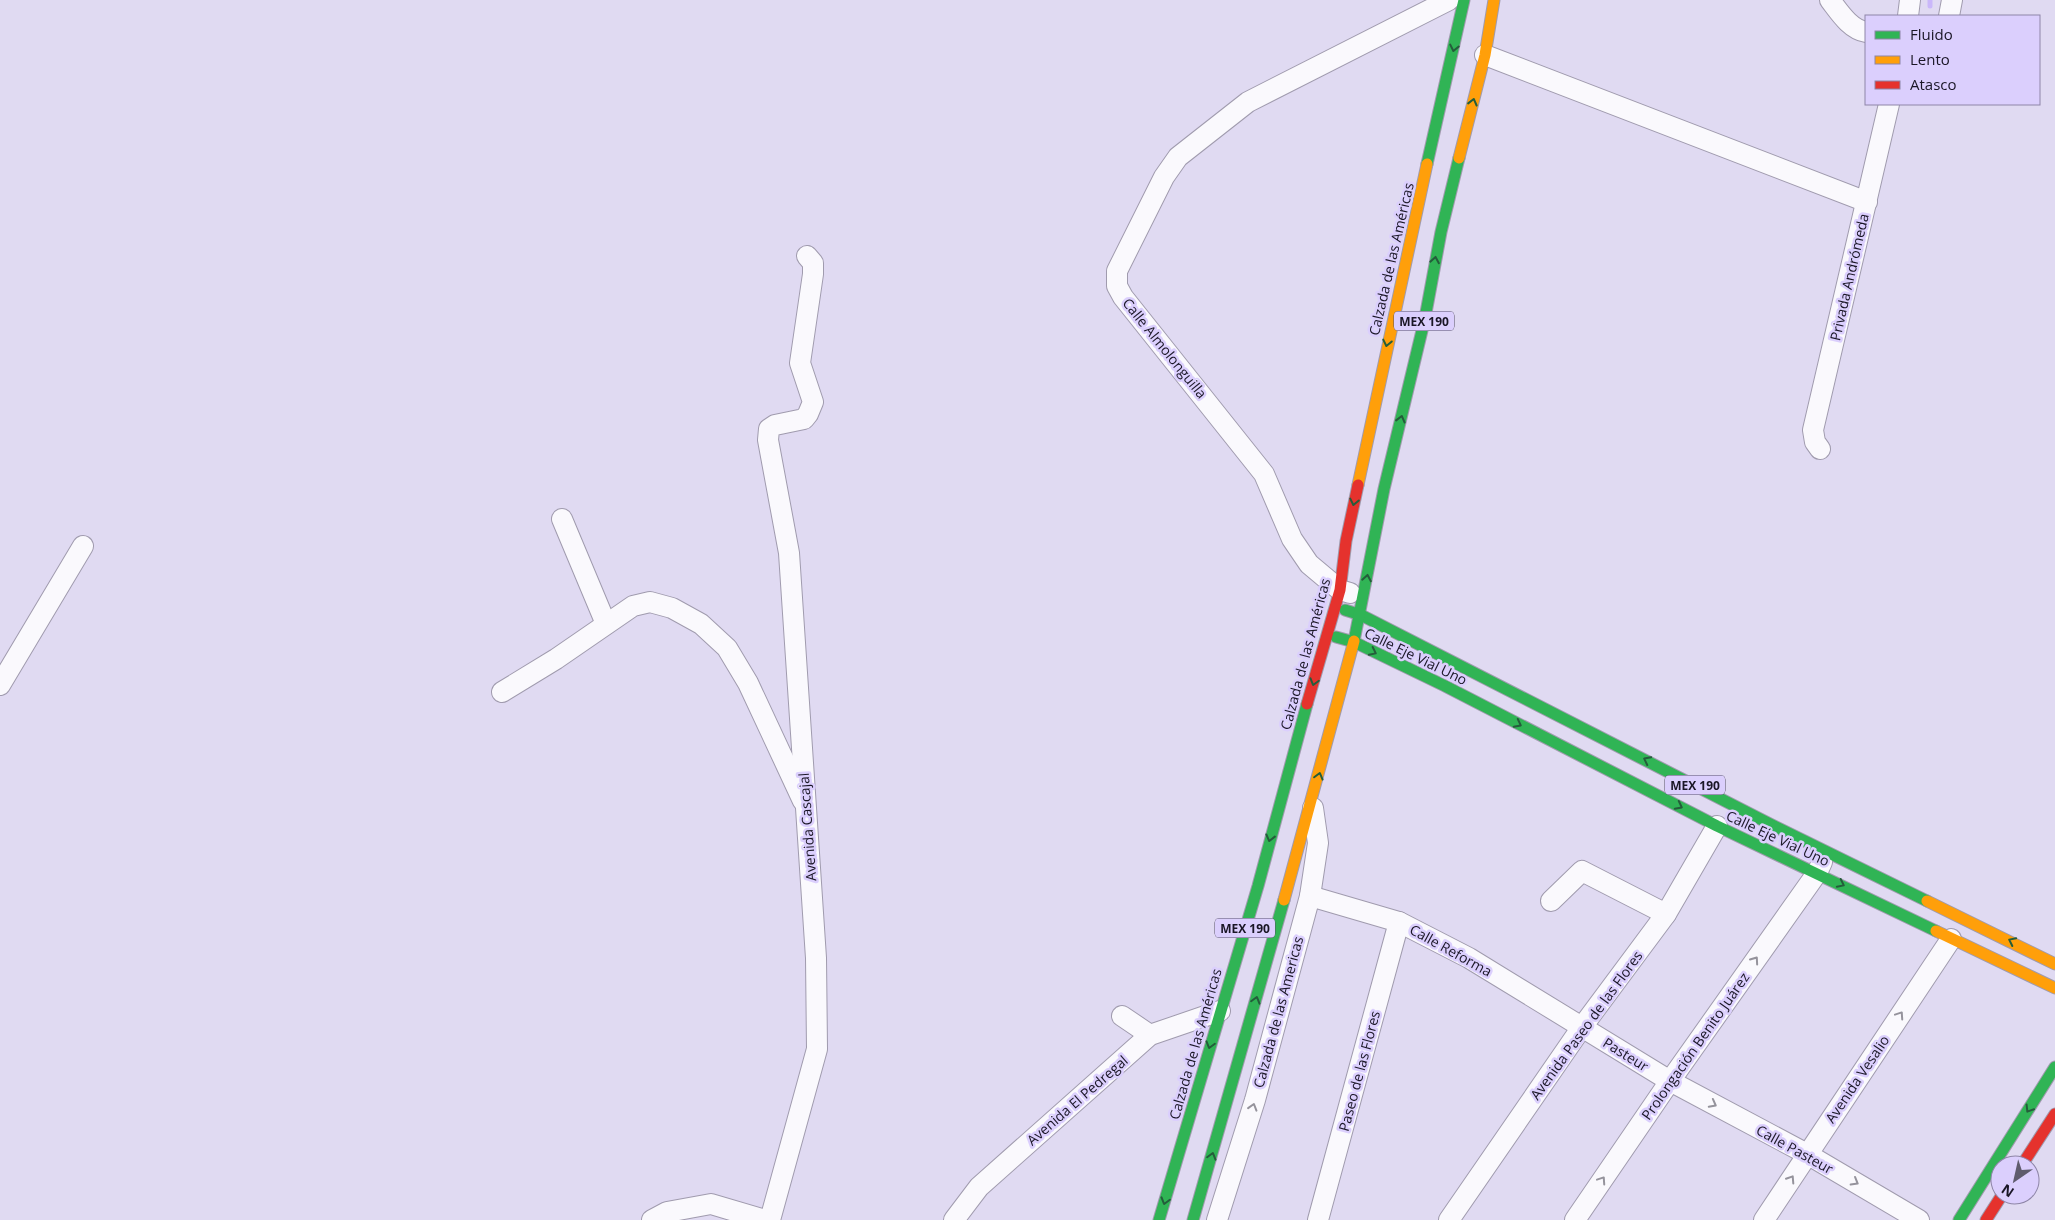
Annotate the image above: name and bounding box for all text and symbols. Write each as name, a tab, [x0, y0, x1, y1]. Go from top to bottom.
legend	[1865, 15, 2040, 105]
text: Fluido	[1910, 24, 1953, 44]
one-way arrow	[1449, 43, 1460, 52]
text: Lento	[1910, 49, 1950, 69]
text: Atasco	[1910, 74, 1957, 94]
one-way arrow	[1467, 98, 1478, 106]
street label: Calzada de las Américas	[1364, 180, 1418, 337]
street label: Privada Andrómeda	[1825, 212, 1873, 342]
one-way arrow	[1430, 256, 1440, 264]
street label: Calle Almolonguilla	[1119, 294, 1211, 402]
road number: MEX 190	[1394, 312, 1454, 331]
one-way arrow	[1382, 338, 1393, 347]
one-way arrow	[1395, 415, 1405, 423]
one-way arrow	[1349, 497, 1360, 506]
one-way arrow	[1362, 573, 1372, 582]
street label: Calzada de las Américas	[1276, 576, 1334, 732]
street label: Calle Eje Vial Uno	[1361, 623, 1471, 689]
one-way arrow	[1368, 645, 1377, 656]
one-way arrow	[1309, 677, 1319, 685]
one-way arrow	[1513, 718, 1522, 728]
one-way arrow	[1643, 756, 1652, 766]
street label: Avenida Cascajal	[794, 772, 820, 882]
one-way arrow	[1313, 773, 1323, 781]
road number: MEX 190	[1665, 776, 1725, 794]
one-way arrow	[1673, 800, 1682, 810]
street label: Calle Eje Vial Uno	[1723, 806, 1833, 870]
one-way arrow	[1266, 834, 1276, 842]
one-way arrow	[1835, 878, 1844, 888]
road number: MEX 190	[1215, 918, 1275, 938]
street label: Calle Reforma	[1406, 920, 1496, 980]
street label: Calzada de las Americas	[1249, 934, 1307, 1090]
one-way arrow	[2008, 937, 2017, 947]
street label: Avenida Paseo de las Flores	[1525, 946, 1647, 1103]
one-way arrow	[1749, 956, 1758, 966]
street label: Calzada de las Américas	[1164, 966, 1226, 1122]
street label: Prolongación Benito Juárez	[1637, 968, 1753, 1123]
one-way arrow	[1251, 997, 1261, 1005]
street label: Paseo de las Flores	[1334, 1008, 1384, 1133]
one-way arrow	[1894, 1011, 1903, 1021]
street label: Avenida Vesalio	[1821, 1031, 1893, 1127]
street label: Pasteur	[1600, 1033, 1652, 1075]
one-way arrow	[1206, 1040, 1216, 1048]
street label: Avenida El Pedregal	[1022, 1051, 1132, 1149]
one-way arrow	[1707, 1098, 1716, 1108]
one-way arrow	[1247, 1103, 1257, 1111]
one-way arrow	[2026, 1103, 2035, 1112]
street label: Calle Pasteur	[1753, 1120, 1837, 1178]
one-way arrow	[1206, 1153, 1216, 1161]
north arrow	[1990, 1155, 2040, 1205]
one-way arrow	[1596, 1176, 1605, 1185]
one-way arrow	[1785, 1176, 1794, 1185]
one-way arrow	[1850, 1176, 1859, 1186]
text: N	[1997, 1180, 2017, 1202]
one-way arrow	[1160, 1196, 1171, 1205]

